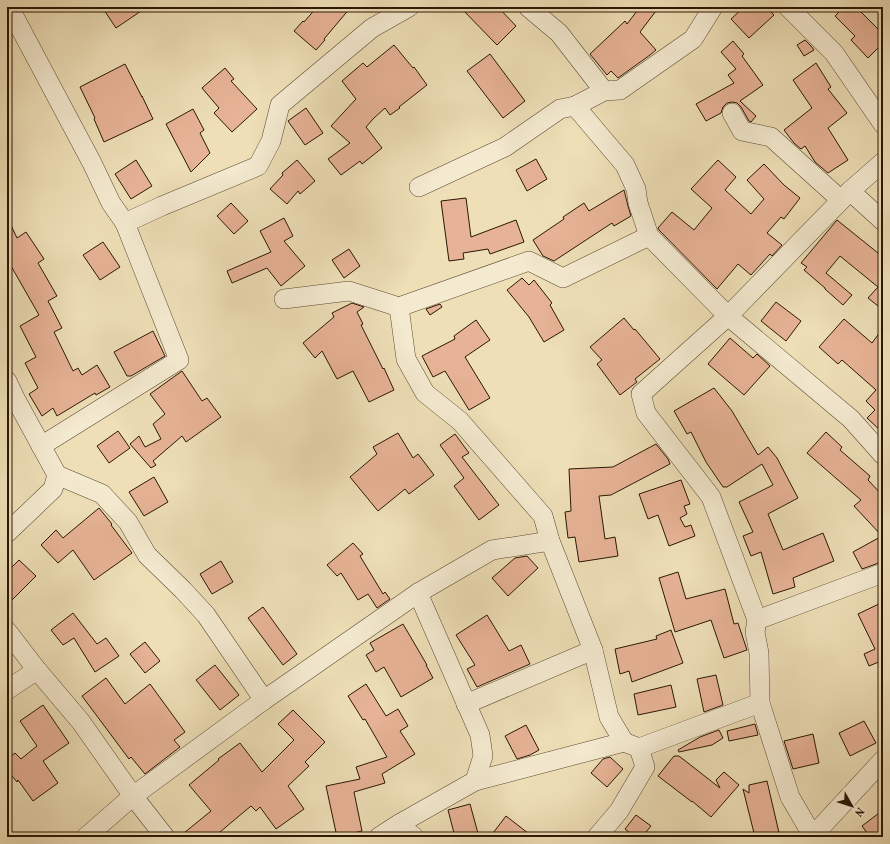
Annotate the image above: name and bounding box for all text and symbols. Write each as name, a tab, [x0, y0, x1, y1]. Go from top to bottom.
north arrow	[832, 786, 872, 826]
text: N	[850, 804, 867, 819]

